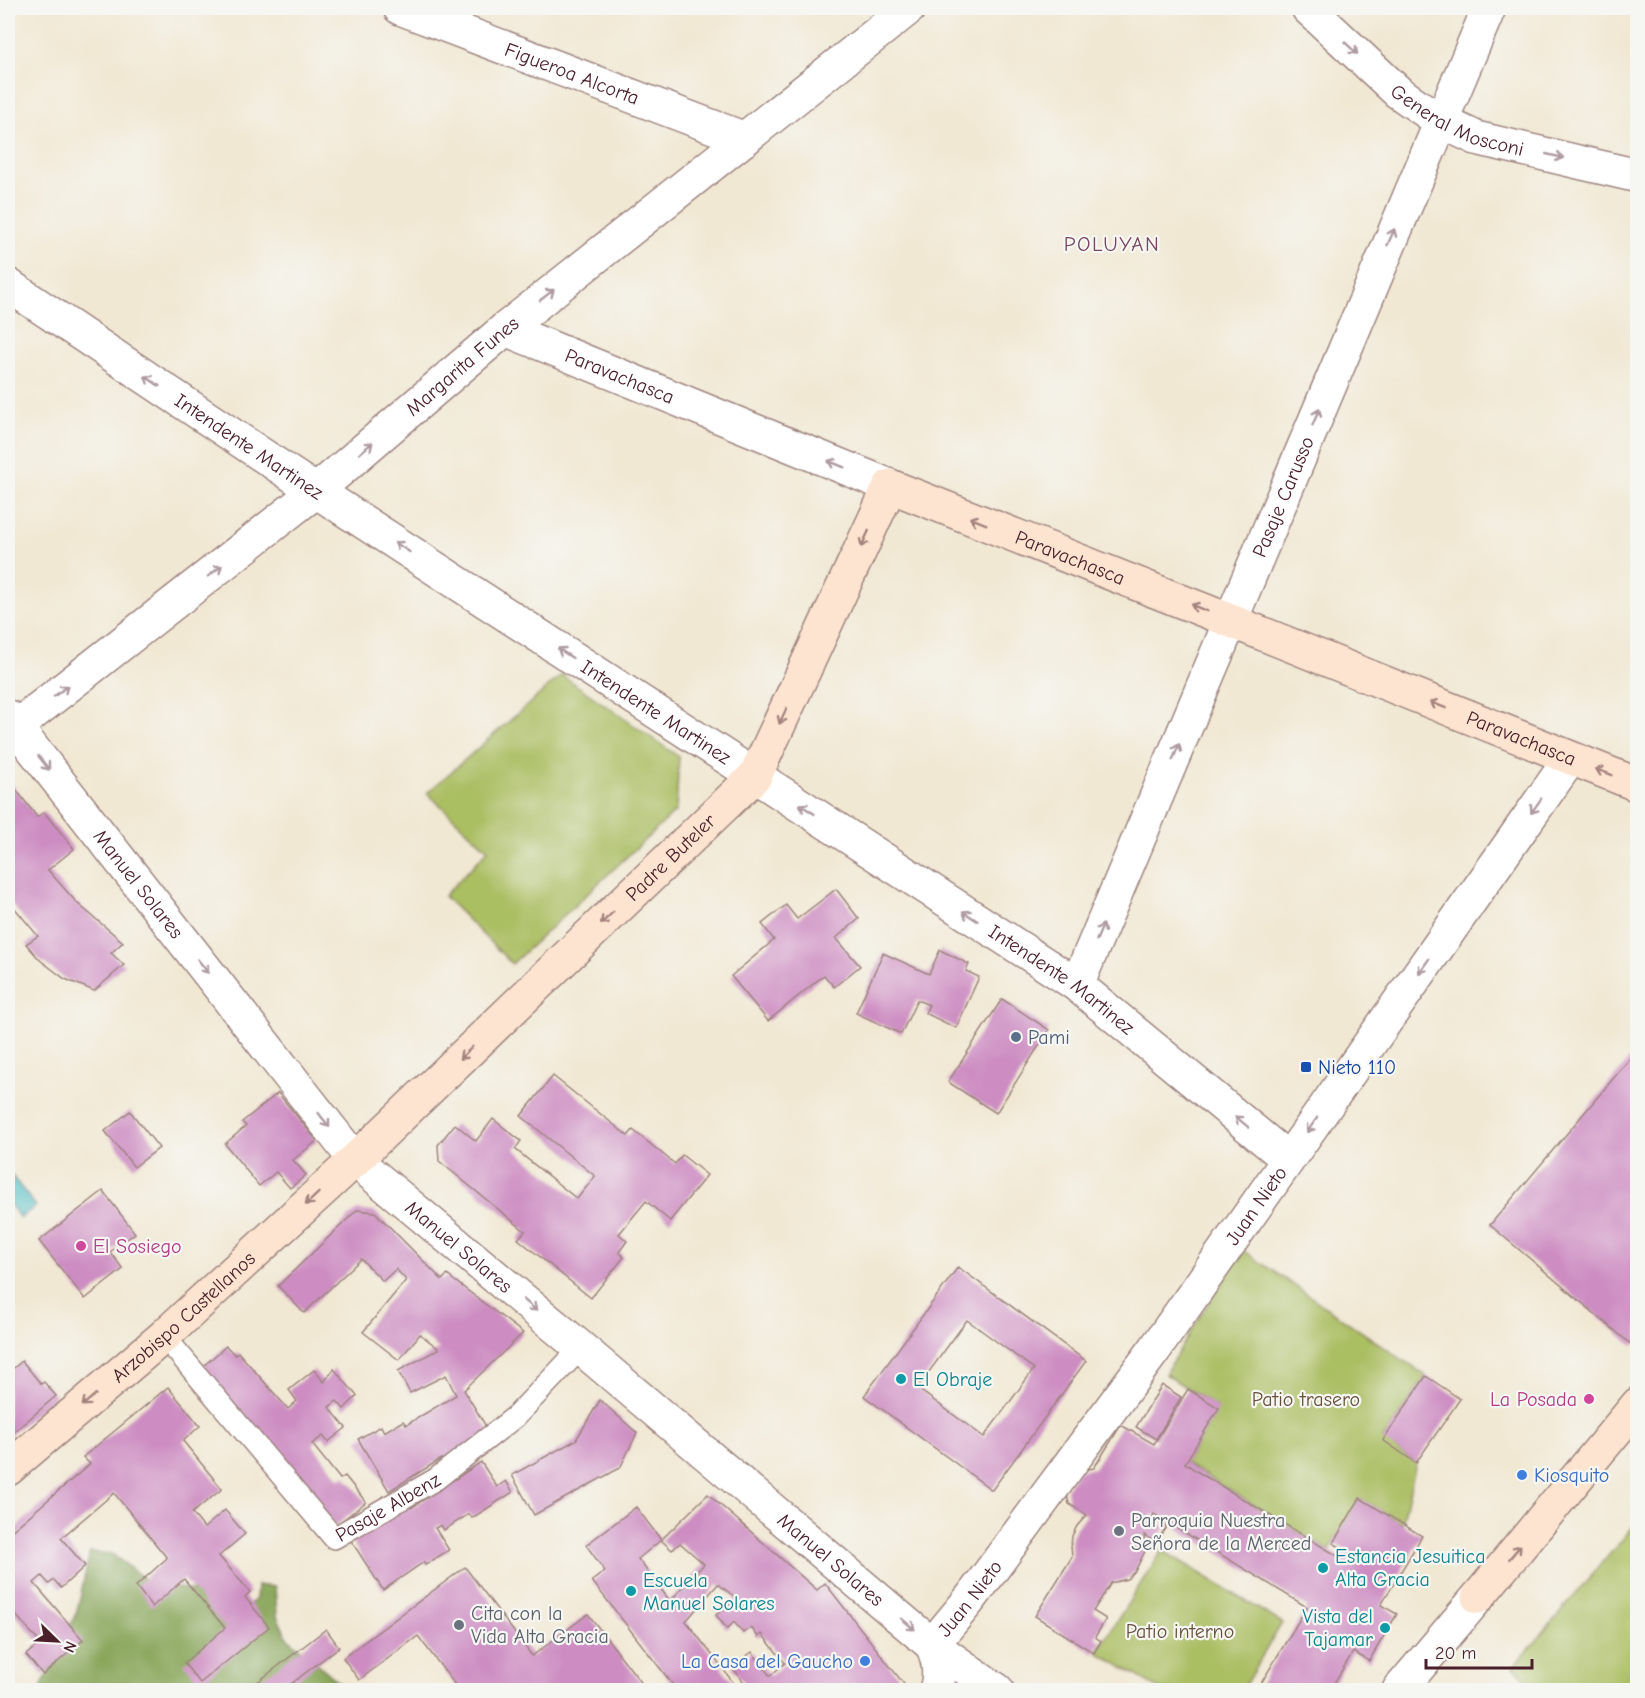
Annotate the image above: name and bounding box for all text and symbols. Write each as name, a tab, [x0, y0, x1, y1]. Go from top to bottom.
street label: Figueroa Alcorta	[501, 38, 642, 110]
one-way arrow	[1343, 40, 1358, 55]
street label: General Mosconi	[1386, 80, 1526, 161]
one-way arrow	[1545, 151, 1564, 163]
one-way arrow	[1386, 229, 1397, 247]
district label: POLUYAN	[1064, 232, 1160, 256]
one-way arrow	[539, 289, 555, 302]
street label: Margarita Funes	[401, 312, 523, 421]
street label: Paravachasca	[562, 344, 678, 409]
one-way arrow	[144, 375, 160, 387]
street label: Intendente Martinez	[170, 389, 328, 505]
one-way arrow	[1311, 409, 1322, 427]
street label: Pasaje Carusso	[1248, 433, 1319, 561]
one-way arrow	[358, 441, 373, 455]
one-way arrow	[827, 458, 845, 469]
one-way arrow	[970, 515, 988, 526]
street label: Paravachasca	[1012, 526, 1128, 590]
one-way arrow	[859, 530, 870, 548]
one-way arrow	[394, 540, 411, 552]
one-way arrow	[206, 564, 222, 577]
one-way arrow	[1190, 602, 1209, 613]
one-way arrow	[557, 646, 574, 659]
street label: Intendente Martinez	[577, 655, 735, 769]
one-way arrow	[53, 685, 69, 698]
one-way arrow	[1429, 699, 1448, 710]
one-way arrow	[777, 706, 789, 724]
street label: Paravachasca	[1463, 706, 1579, 771]
one-way arrow	[1171, 743, 1182, 762]
one-way arrow	[37, 755, 50, 771]
one-way arrow	[1595, 766, 1614, 777]
one-way arrow	[1530, 798, 1542, 814]
one-way arrow	[799, 803, 816, 815]
street label: Padre Buteler	[621, 809, 721, 906]
street label: Manuel Solares	[89, 825, 188, 943]
one-way arrow	[962, 910, 979, 922]
one-way arrow	[600, 911, 615, 925]
street label: Intendente Martinez	[984, 920, 1139, 1040]
one-way arrow	[1095, 923, 1106, 941]
one-way arrow	[1418, 957, 1430, 973]
one-way arrow	[197, 958, 210, 974]
place label: Pami	[1028, 1026, 1070, 1049]
marker: Pami	[1009, 1030, 1023, 1044]
one-way arrow	[459, 1046, 474, 1060]
place label: Nieto 110	[1318, 1056, 1396, 1079]
marker: Nieto 110	[1299, 1060, 1313, 1074]
one-way arrow	[317, 1111, 330, 1127]
one-way arrow	[1235, 1116, 1251, 1129]
one-way arrow	[1305, 1117, 1318, 1133]
street label: Juan Nieto	[1221, 1162, 1292, 1250]
one-way arrow	[305, 1192, 320, 1206]
street label: Manuel Solares	[401, 1196, 517, 1298]
place label: El Sosiego	[93, 1235, 182, 1258]
marker: El Sosiego	[74, 1239, 88, 1253]
street label: Arzobispo Castellanos	[107, 1247, 260, 1388]
one-way arrow	[522, 1299, 538, 1312]
place label: El Obraje	[913, 1368, 992, 1391]
marker: El Obraje	[894, 1372, 908, 1386]
park label: Patio trasero	[1252, 1388, 1360, 1411]
place label: La Posada	[1490, 1388, 1577, 1411]
marker: La Posada	[1582, 1392, 1596, 1406]
one-way arrow	[81, 1393, 97, 1406]
place label: Kiosquito	[1534, 1464, 1609, 1487]
street label: Pasaje Albenz	[331, 1468, 445, 1547]
marker: Kiosquito	[1515, 1468, 1529, 1482]
street label: Manuel Solares	[773, 1508, 888, 1611]
place label: Parroquia Nuestra Señora de la Merced	[1131, 1509, 1311, 1555]
marker: Parroquia Nuestra Señora de la Merced	[1112, 1524, 1126, 1538]
place label: Estancia Jesuitica Alta Gracia	[1335, 1545, 1486, 1591]
one-way arrow	[1508, 1545, 1522, 1560]
street label: Juan Nieto	[933, 1556, 1007, 1641]
marker: Estancia Jesuitica Alta Gracia	[1316, 1561, 1330, 1575]
place label: Escuela Manuel Solares	[643, 1569, 775, 1615]
marker: Escuela Manuel Solares	[624, 1584, 638, 1598]
place label: Cita con la Vida Alta Gracia	[471, 1602, 609, 1648]
place label: Vista del Tajamar	[1302, 1605, 1373, 1651]
north arrow	[27, 1611, 87, 1671]
marker: Cita con la Vida Alta Gracia	[452, 1618, 466, 1632]
one-way arrow	[900, 1618, 916, 1631]
park label: Patio interno	[1126, 1620, 1234, 1643]
marker: Vista del Tajamar	[1378, 1621, 1392, 1635]
scale bar	[1426, 1632, 1532, 1670]
text: N	[59, 1638, 80, 1655]
text: 20 m	[1435, 1643, 1476, 1664]
place label: La Casa del Gaucho	[681, 1650, 853, 1673]
marker: La Casa del Gaucho	[858, 1654, 872, 1668]

